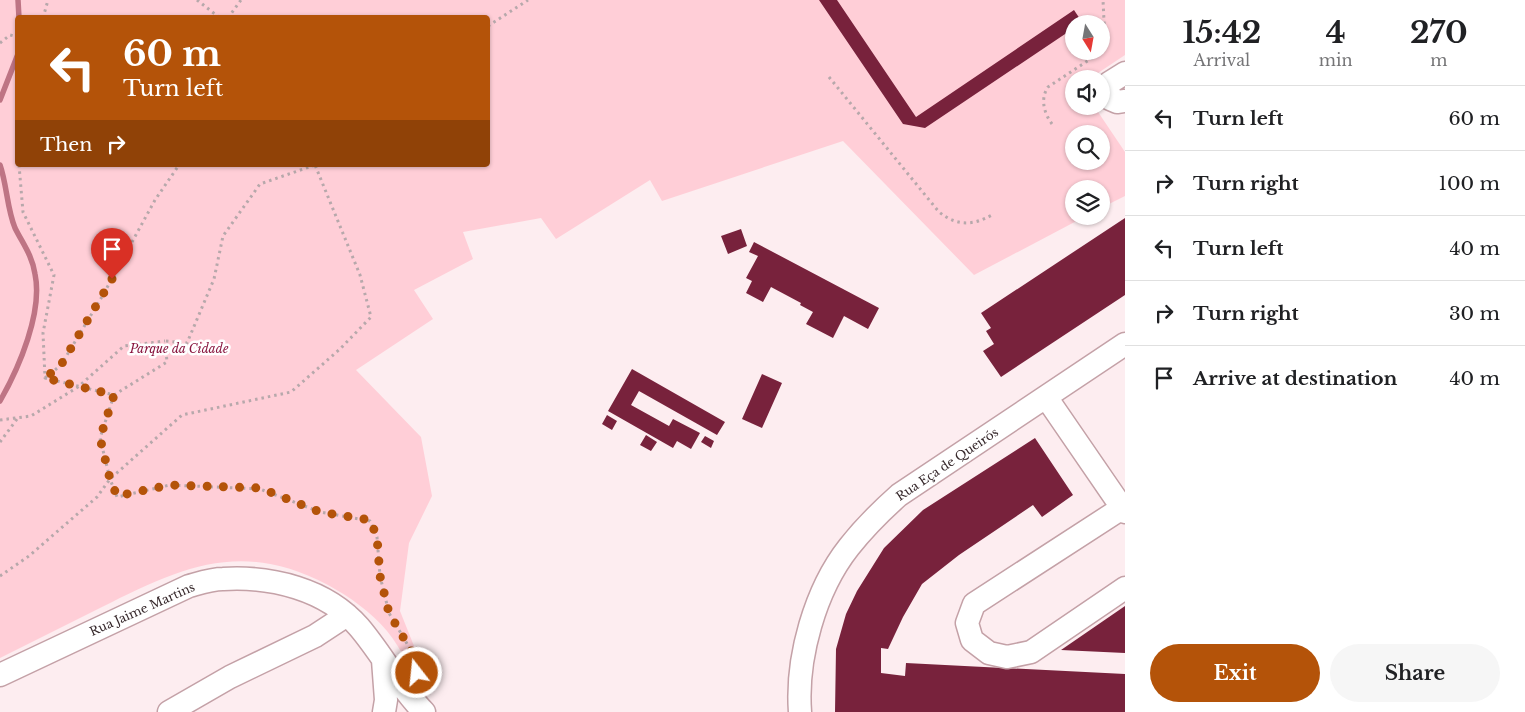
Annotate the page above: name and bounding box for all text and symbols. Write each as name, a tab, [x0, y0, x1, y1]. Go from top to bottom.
text: 15:42	[1182, 14, 1261, 51]
text: 4	[1326, 14, 1346, 51]
text: 270	[1410, 14, 1468, 51]
north arrow	[1065, 15, 1110, 60]
map controls	[1065, 15, 1110, 225]
text: 60 m	[123, 32, 221, 75]
icon: left	[40, 35, 105, 100]
text: Arrival	[1194, 50, 1250, 70]
text: min	[1319, 50, 1352, 70]
text: m	[1430, 50, 1447, 70]
button: sound	[1065, 70, 1110, 115]
text: Turn left	[123, 75, 223, 102]
icon: left	[1150, 104, 1178, 132]
text: Turn left	[1193, 107, 1284, 130]
text: 60 m	[1448, 107, 1500, 130]
button: search	[1065, 125, 1110, 170]
icon: right	[102, 130, 130, 158]
text: Then	[40, 133, 92, 156]
icon: right	[1150, 169, 1178, 197]
text: Turn right	[1193, 172, 1299, 195]
text: 100 m	[1439, 172, 1500, 195]
button: layers	[1065, 180, 1110, 225]
pin	[91, 228, 133, 279]
icon: left	[1150, 234, 1178, 262]
icon: arrive	[98, 235, 126, 263]
text: Turn left	[1193, 237, 1284, 260]
text: 40 m	[1449, 237, 1500, 260]
icon: right	[1150, 299, 1178, 327]
text: Turn right	[1193, 302, 1299, 325]
text: 30 m	[1449, 302, 1500, 325]
park label: Parque da Cidade	[129, 341, 229, 356]
icon: arrive	[1150, 364, 1178, 392]
text: Arrive at destination	[1193, 367, 1397, 390]
text: 40 m	[1449, 367, 1500, 390]
street label: Rua Eça de Queirós	[893, 424, 1001, 504]
street label: Rua Jaime Martins	[87, 579, 197, 639]
button: Exit	[1150, 644, 1320, 702]
button: Share	[1330, 644, 1500, 702]
position arrow	[390, 646, 442, 698]

